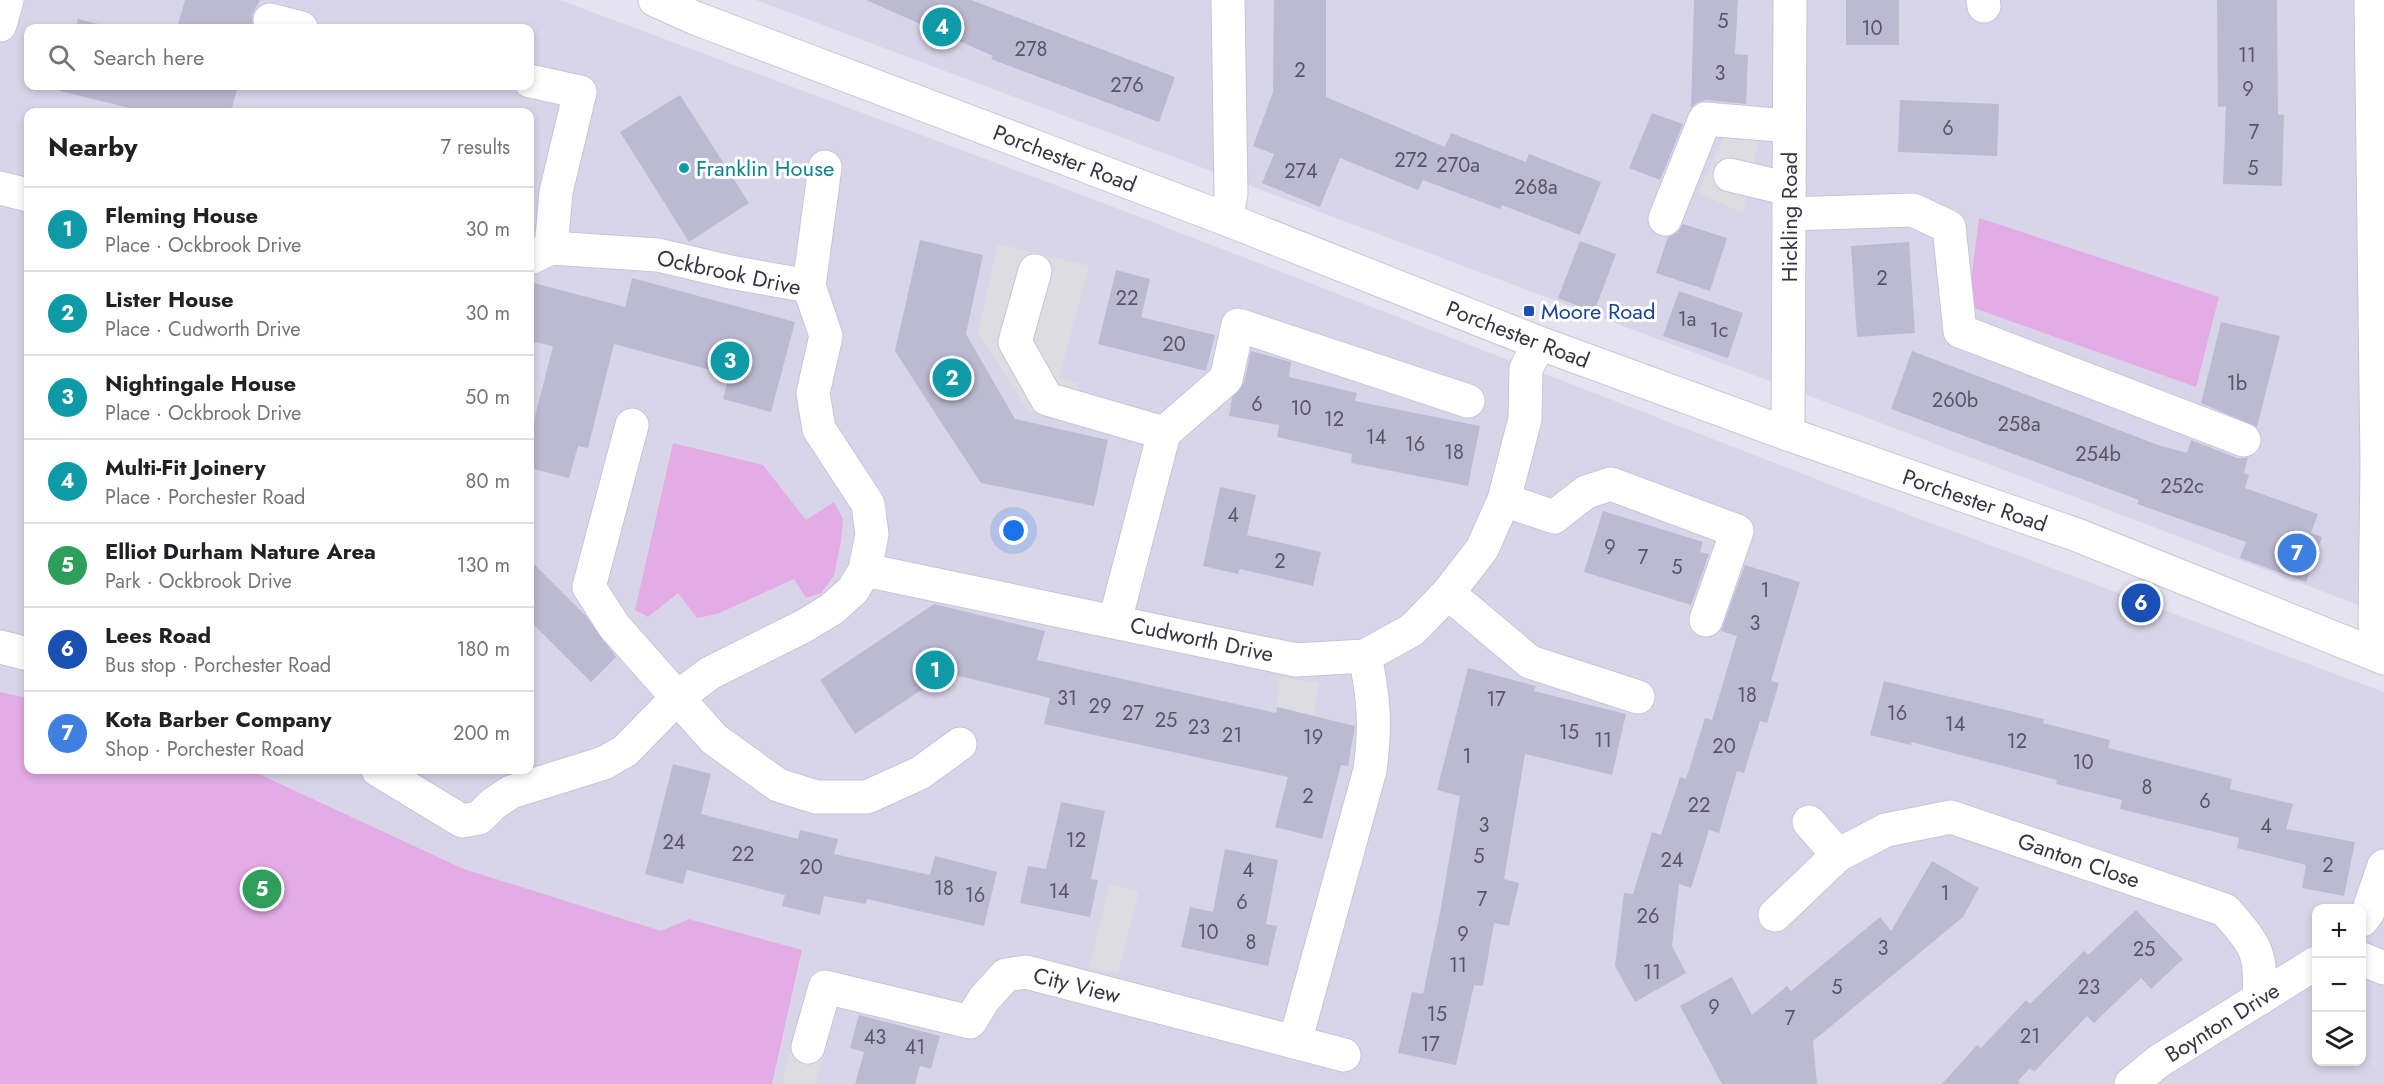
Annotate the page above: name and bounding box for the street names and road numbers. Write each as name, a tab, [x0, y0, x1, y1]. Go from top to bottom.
street label: Porchester Road	[989, 116, 1141, 200]
street label: Hickling Road	[1773, 152, 1805, 282]
street label: Ockbrook Drive	[654, 241, 804, 303]
street label: Porchester Road	[1442, 292, 1594, 376]
street label: Porchester Road	[1898, 460, 2052, 540]
street label: Cudworth Drive	[1127, 608, 1277, 670]
street label: Ganton Close	[2014, 824, 2144, 896]
street label: City View	[1030, 959, 1124, 1011]
street label: Boynton Drive	[2159, 974, 2285, 1070]

